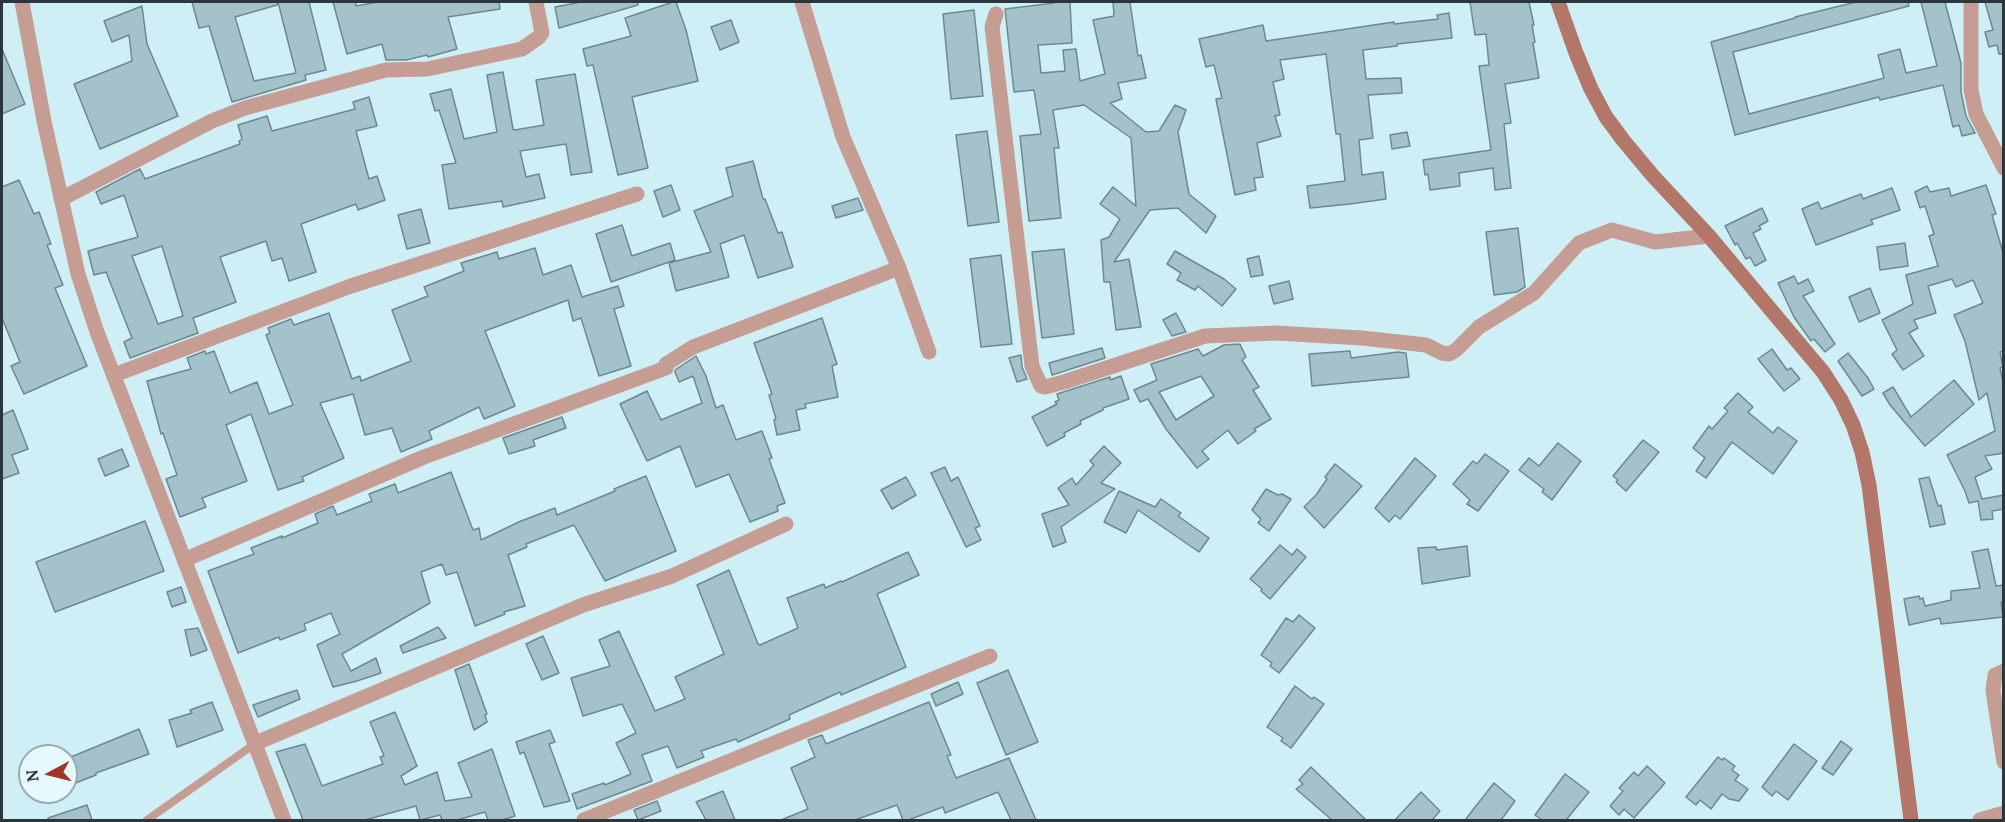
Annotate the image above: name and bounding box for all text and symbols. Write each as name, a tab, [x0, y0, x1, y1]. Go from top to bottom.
north arrow	[18, 744, 78, 804]
text: N	[21, 769, 43, 783]

